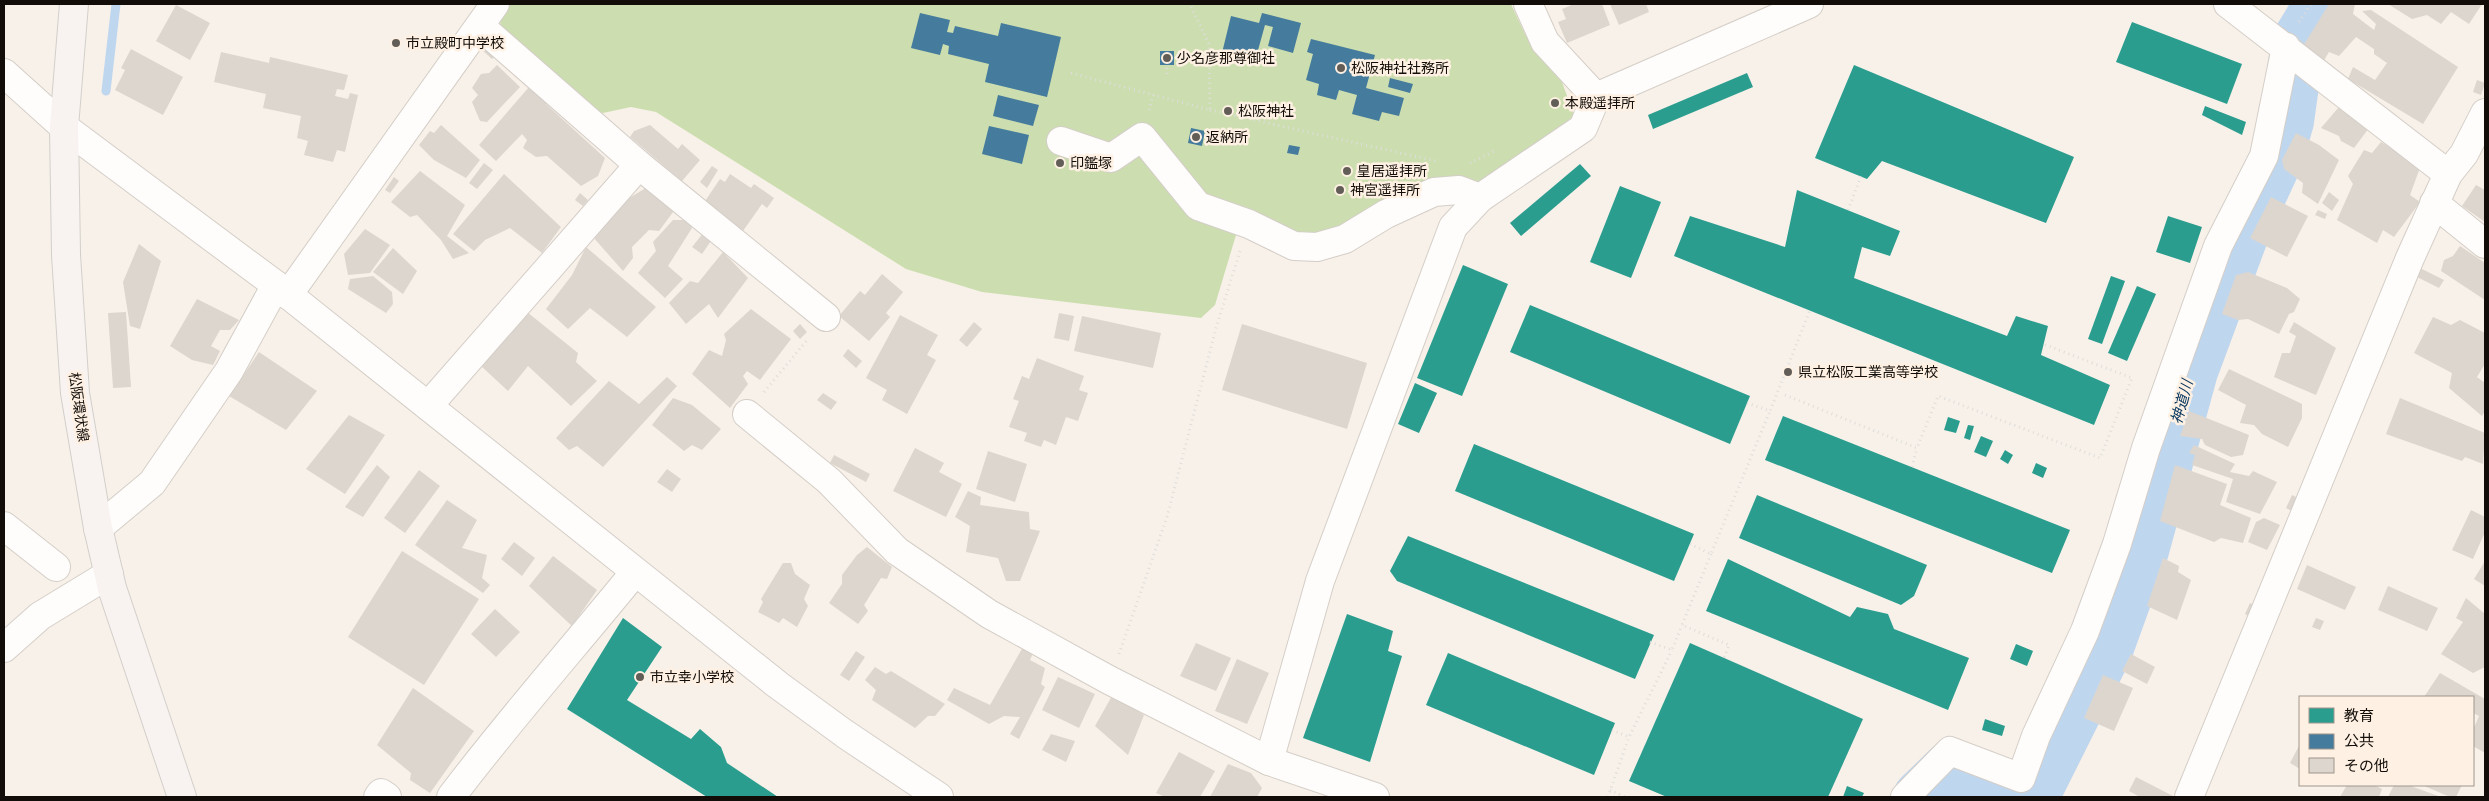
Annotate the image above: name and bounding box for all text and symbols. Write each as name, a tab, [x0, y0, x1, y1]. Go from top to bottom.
place label: 市立殿町中学校	[406, 34, 504, 52]
marker: 市立殿町中学校	[390, 37, 402, 49]
place label: 少名彦那尊御社	[1177, 49, 1275, 67]
marker: 少名彦那尊御社	[1161, 52, 1173, 64]
place label: 松阪神社社務所	[1351, 59, 1449, 77]
marker: 松阪神社社務所	[1335, 62, 1347, 74]
place label: 本殿遥拝所	[1565, 94, 1635, 112]
marker: 本殿遥拝所	[1549, 97, 1561, 109]
place label: 松阪神社	[1238, 102, 1294, 120]
marker: 松阪神社	[1222, 105, 1234, 117]
place label: 返納所	[1206, 128, 1248, 146]
marker: 返納所	[1190, 131, 1202, 143]
place label: 印鑑塚	[1070, 154, 1112, 172]
marker: 印鑑塚	[1054, 157, 1066, 169]
place label: 皇居遥拝所	[1357, 162, 1427, 180]
marker: 皇居遥拝所	[1341, 165, 1353, 177]
place label: 神宮遥拝所	[1350, 181, 1420, 199]
marker: 神宮遥拝所	[1334, 184, 1346, 196]
place label: 県立松阪工業高等学校	[1798, 363, 1938, 381]
marker: 県立松阪工業高等学校	[1782, 366, 1794, 378]
street label: 松阪環状線	[65, 371, 93, 443]
water label: 神道川	[2167, 376, 2197, 426]
place label: 市立幸小学校	[650, 668, 734, 686]
marker: 市立幸小学校	[634, 671, 646, 683]
legend	[2299, 696, 2474, 786]
text: 教育	[2344, 706, 2374, 725]
text: 公共	[2344, 731, 2374, 750]
text: その他	[2344, 756, 2389, 775]

